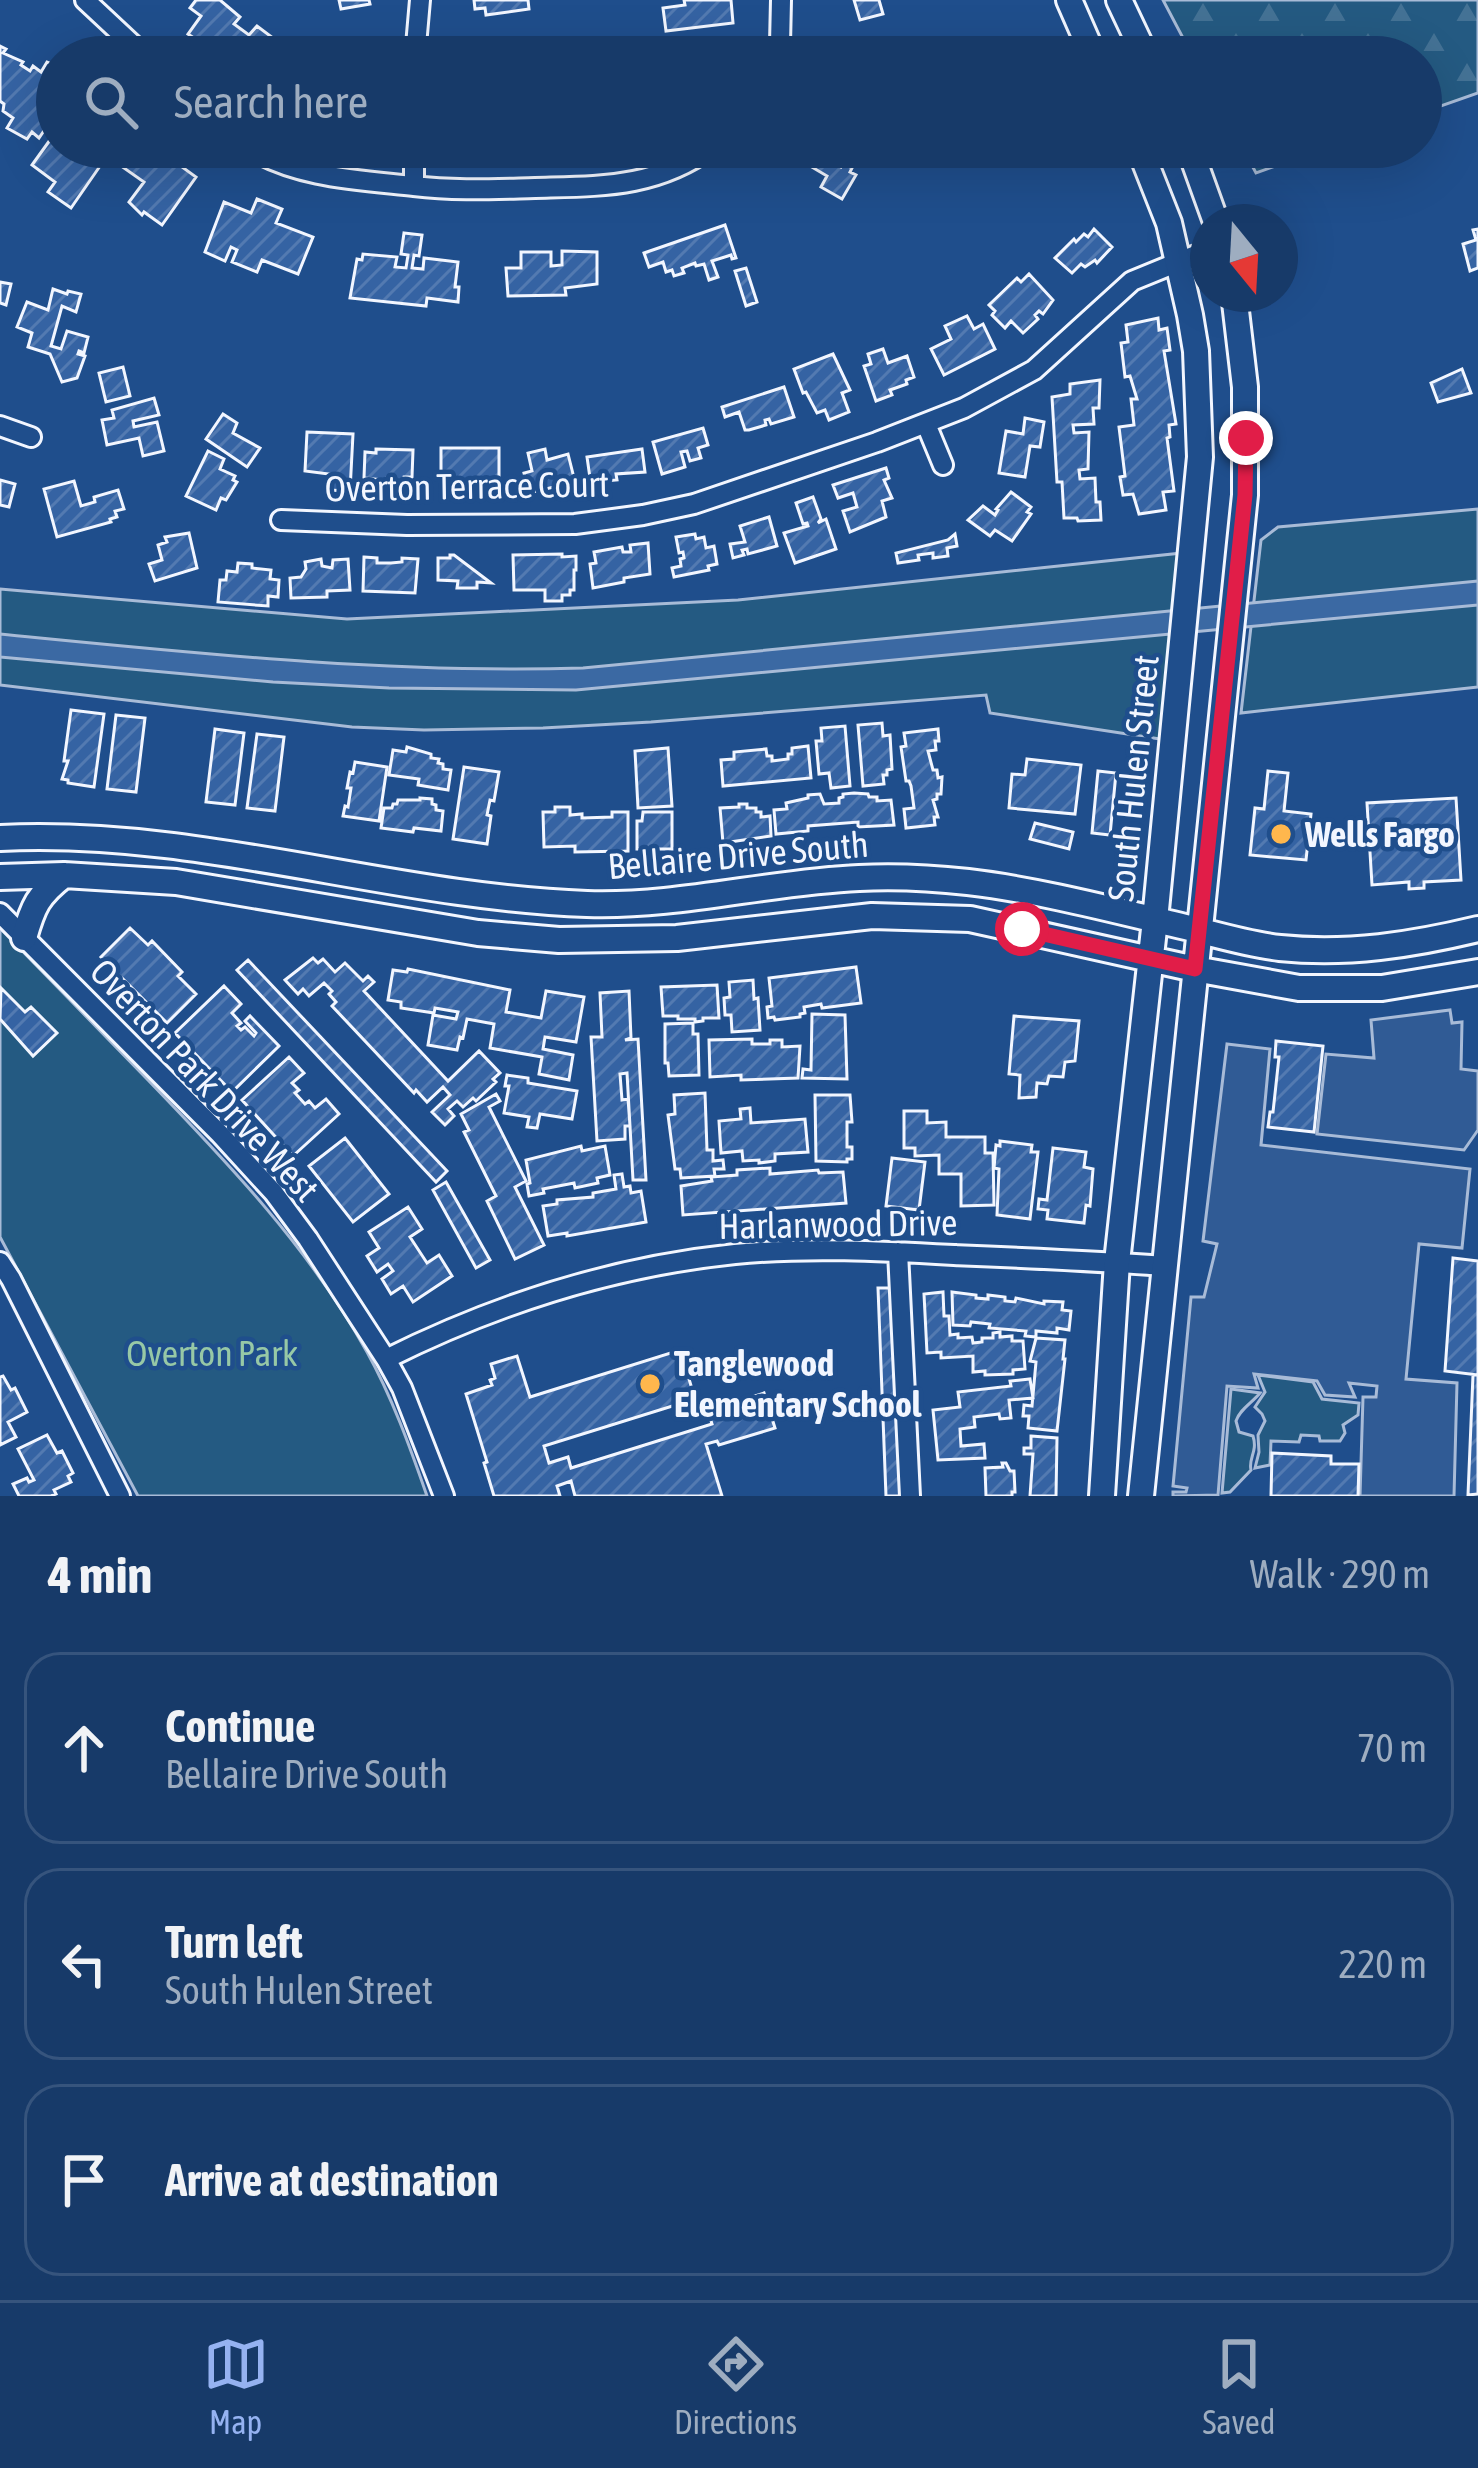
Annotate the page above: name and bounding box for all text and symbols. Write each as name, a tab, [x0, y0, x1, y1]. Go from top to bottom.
search box	[36, 36, 1442, 168]
icon: search	[78, 69, 144, 135]
text: Search here	[174, 76, 368, 128]
north arrow	[1190, 204, 1298, 312]
route end	[1219, 411, 1273, 465]
street label: Overton Terrace Court	[324, 463, 610, 509]
street label: South Hulen Street	[1099, 653, 1167, 903]
place label: Wells Fargo	[1304, 813, 1455, 855]
marker: Wells Fargo	[1268, 821, 1294, 847]
street label: Bellaire Drive South	[606, 823, 870, 887]
route start	[995, 902, 1049, 956]
street label: Overton Park Drive West	[82, 950, 328, 1210]
street label: Harlanwood Drive	[718, 1201, 958, 1247]
park label: Overton Park	[126, 1332, 298, 1374]
place label: Tanglewood Elementary School	[674, 1342, 922, 1425]
marker: Tanglewood Elementary School	[637, 1371, 663, 1397]
text: 4 min	[48, 1545, 152, 1604]
text: Walk · 290 m	[1250, 1552, 1430, 1596]
text: Continue	[165, 1700, 316, 1752]
icon: ahead	[51, 1715, 117, 1781]
text: 70 m	[1357, 1726, 1427, 1770]
text: Bellaire Drive South	[165, 1752, 448, 1796]
text: Turn left	[165, 1916, 303, 1968]
icon: left	[51, 1931, 117, 1997]
text: 220 m	[1339, 1942, 1427, 1986]
text: South Hulen Street	[165, 1968, 433, 2012]
icon: arrive	[51, 2147, 117, 2213]
text: Arrive at destination	[165, 2154, 499, 2206]
tab: Map	[203, 2331, 269, 2441]
tab: Directions	[674, 2331, 797, 2441]
tab: Saved	[1202, 2331, 1275, 2441]

